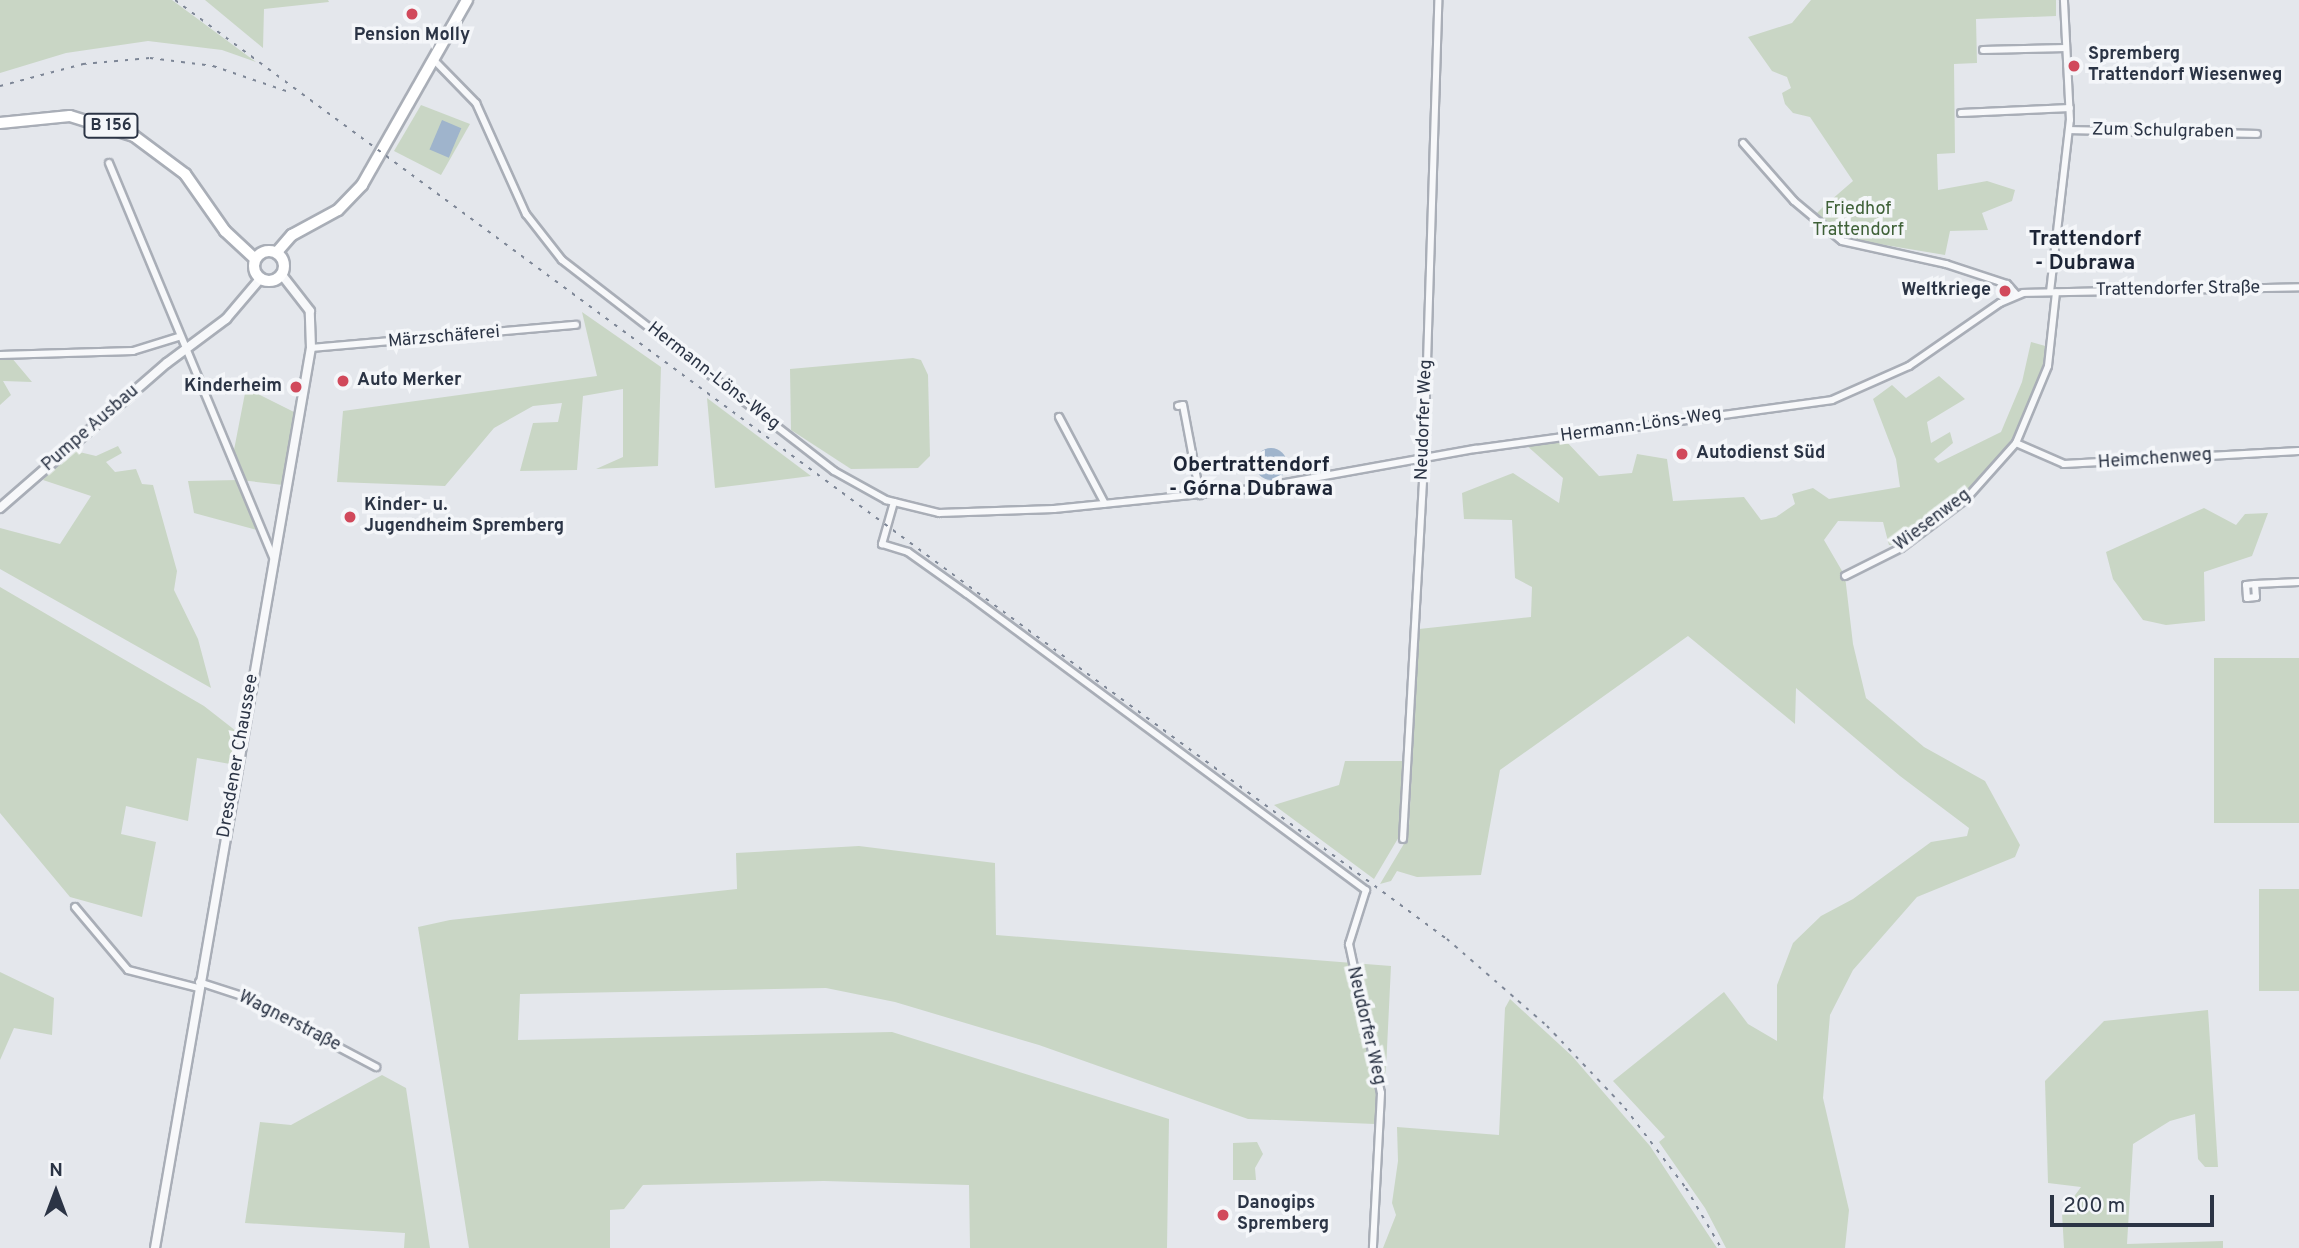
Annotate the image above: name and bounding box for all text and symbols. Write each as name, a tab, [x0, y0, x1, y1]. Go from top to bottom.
marker: Pension Molly	[404, 6, 420, 22]
place label: Pension Molly	[354, 25, 470, 47]
place label: Spremberg Trattendorf Wiesenweg	[2088, 45, 2282, 88]
marker: Spremberg Trattendorf Wiesenweg	[2066, 58, 2082, 74]
road number: B 156	[83, 114, 139, 138]
street label: Zum Schulgraben	[2092, 120, 2234, 144]
park label: Friedhof Trattendorf	[1812, 200, 1904, 242]
district label: Trattendorf - Dubrawa	[2029, 227, 2141, 277]
street label: Trattendorfer Straße	[2096, 278, 2260, 302]
place label: Weltkriege	[1901, 280, 1991, 302]
marker: Weltkriege	[1997, 283, 2013, 299]
street label: Hermann-Löns-Weg	[642, 318, 784, 436]
street label: Märzschäferei	[387, 322, 501, 354]
street label: Neudorfer Weg	[1412, 359, 1438, 481]
place label: Auto Merker	[357, 370, 462, 392]
marker: Auto Merker	[335, 373, 351, 389]
place label: Kinderheim	[184, 376, 282, 398]
marker: Kinderheim	[288, 379, 304, 395]
street label: Pumpe Ausbau	[38, 381, 144, 477]
street label: Hermann-Löns-Weg	[1559, 404, 1723, 448]
place label: Autodienst Süd	[1696, 443, 1825, 465]
street label: Heimchenweg	[2097, 445, 2213, 475]
marker: Autodienst Süd	[1674, 446, 1690, 462]
district label: Obertrattendorf - Górna Dubrawa	[1169, 453, 1333, 503]
street label: Wiesenweg	[1891, 485, 1975, 557]
place label: Kinder- u. Jugendheim Spremberg	[364, 496, 564, 538]
marker: Kinder- u. Jugendheim Spremberg	[342, 509, 358, 525]
street label: Dresdener Chaussee	[214, 672, 264, 840]
street label: Neudorfer Weg	[1341, 964, 1389, 1088]
street label: Wagnerstraße	[234, 987, 344, 1057]
north arrow	[21, 1157, 91, 1227]
text: N	[49, 1159, 63, 1183]
scale bar	[2054, 1182, 2218, 1226]
text: 200 m	[2063, 1193, 2125, 1220]
place label: Danogips Spremberg	[1237, 1194, 1329, 1236]
marker: Danogips Spremberg	[1215, 1207, 1231, 1223]

